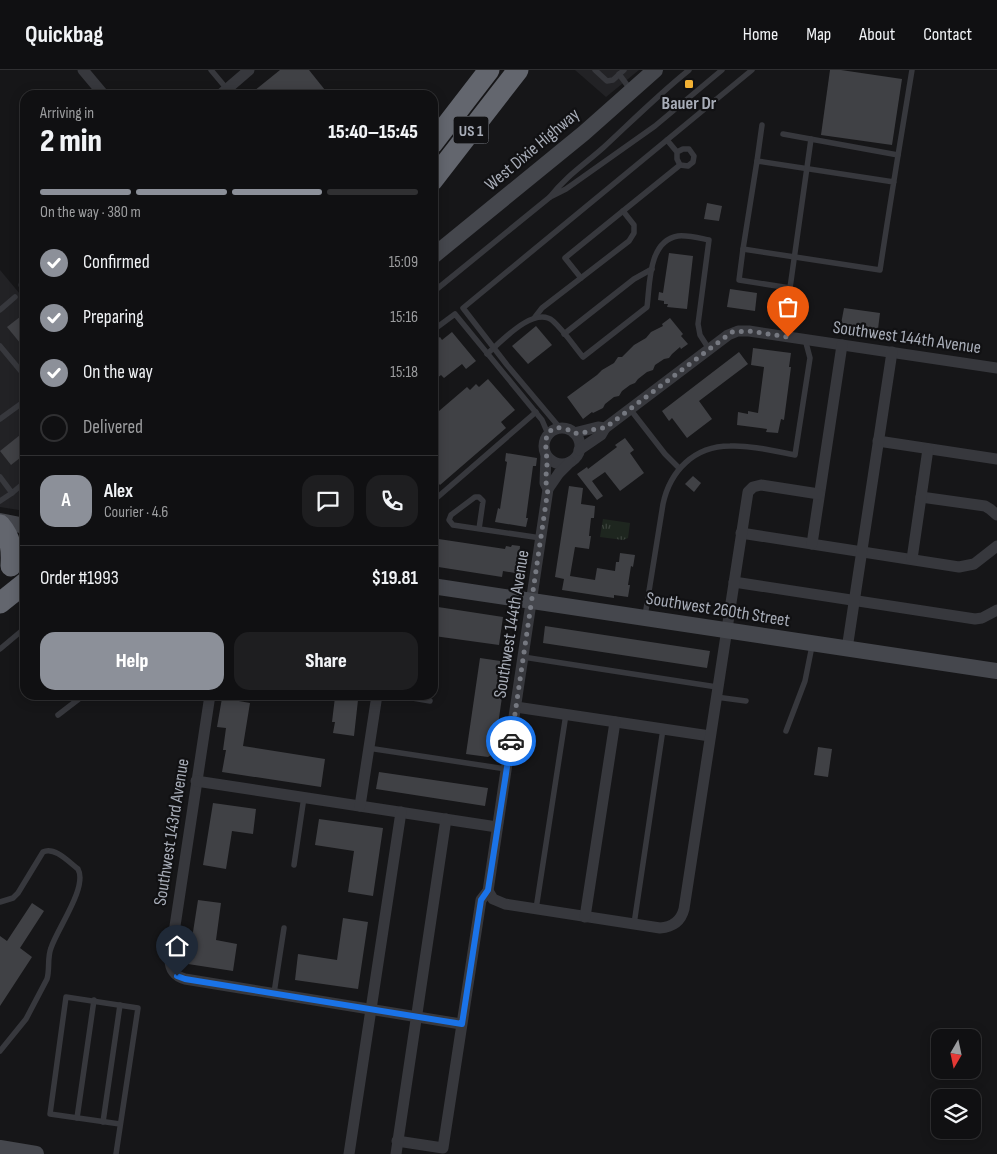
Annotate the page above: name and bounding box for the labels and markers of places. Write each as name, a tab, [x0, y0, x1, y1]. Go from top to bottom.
marker: Bauer Dr	[683, 78, 695, 90]
place label: Bauer Dr	[662, 93, 717, 114]
pin	[767, 286, 809, 337]
pin	[156, 925, 198, 976]

